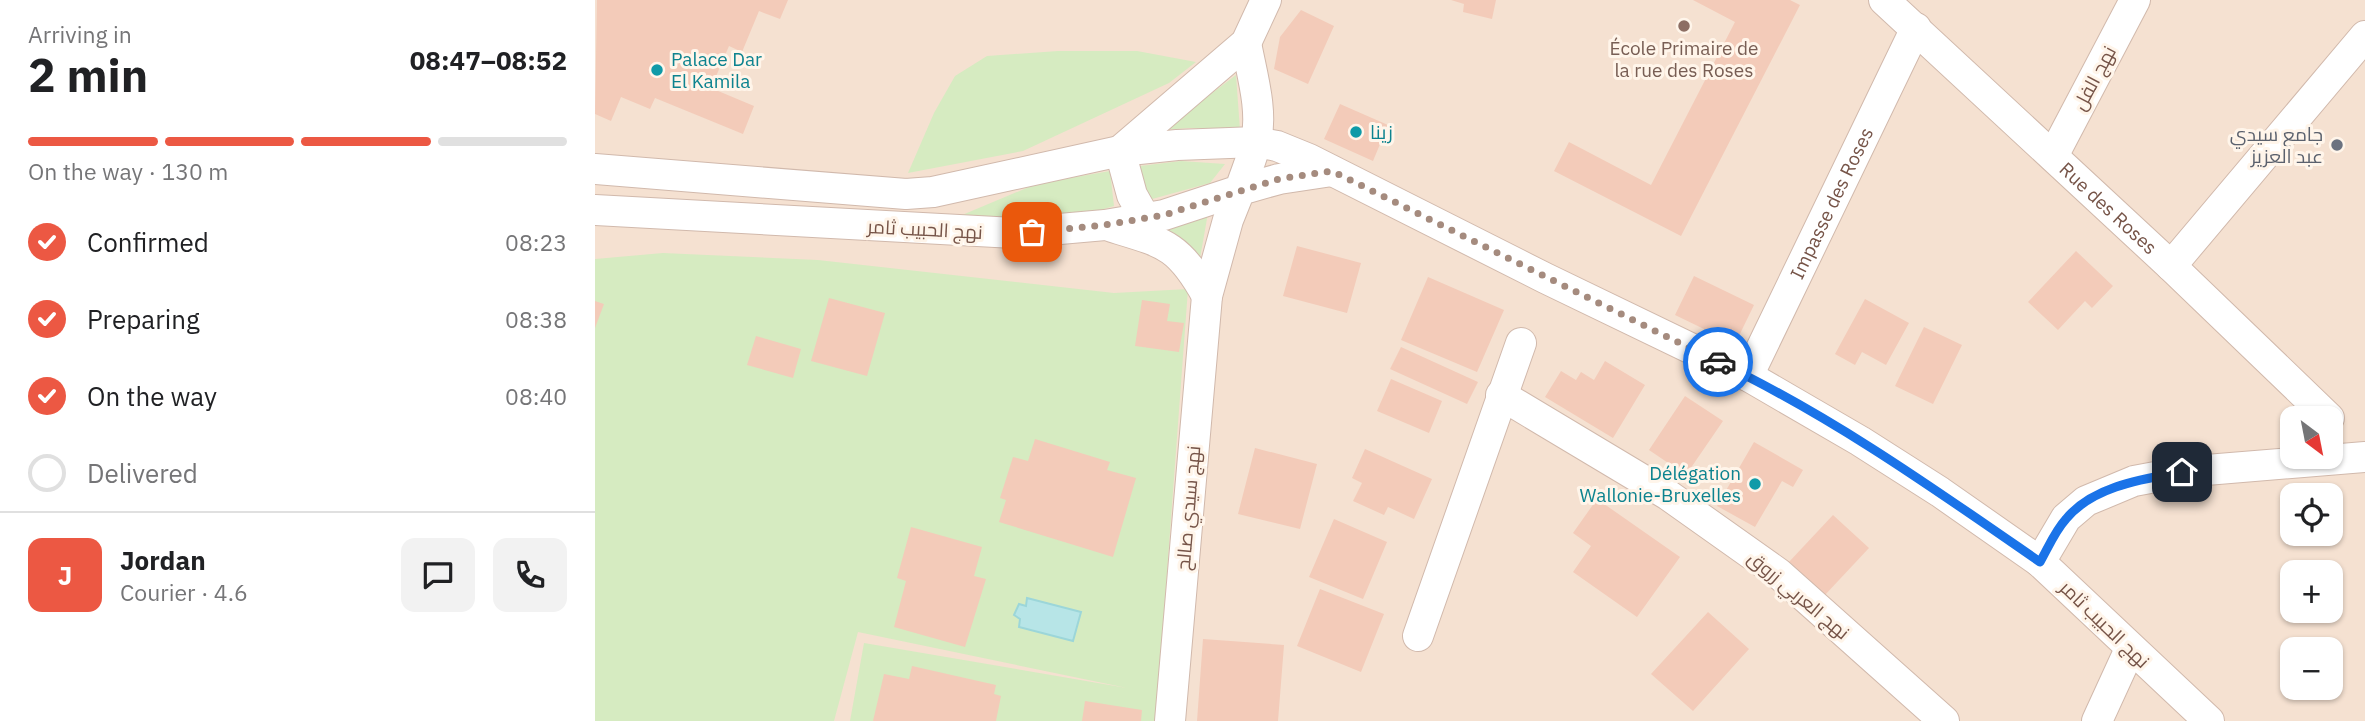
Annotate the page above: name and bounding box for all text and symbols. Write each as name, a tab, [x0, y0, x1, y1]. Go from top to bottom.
marker: École Primaire de la rue des Roses	[1676, 18, 1692, 34]
text: Arriving in	[28, 19, 132, 49]
place label: École Primaire de la rue des Roses	[1610, 36, 1758, 82]
street label: نهج الفل	[2067, 42, 2123, 115]
text: 08:47–08:52	[410, 43, 567, 77]
text: 2 min	[28, 45, 148, 105]
place label: Palace Dar El Kamila	[671, 47, 762, 93]
marker: Palace Dar El Kamila	[649, 62, 665, 78]
place label: زينا	[1370, 120, 1393, 144]
place label: جامع سيدي عبد العزيز	[2230, 122, 2323, 168]
street label: Impasse des Roses	[1785, 123, 1878, 283]
marker: زينا	[1348, 124, 1364, 140]
marker: جامع سيدي عبد العزيز	[2329, 137, 2345, 153]
text: On the way · 130 m	[28, 156, 228, 186]
street label: Rue des Roses	[2055, 157, 2162, 259]
pin	[1002, 202, 1062, 262]
icon: bag	[1013, 213, 1051, 251]
street label: نهج الحبيب ثامر	[866, 214, 983, 246]
icon: check	[28, 223, 66, 261]
text: Confirmed	[87, 225, 209, 259]
text: 08:23	[505, 227, 567, 257]
icon: check	[28, 300, 66, 338]
text: Preparing	[87, 302, 200, 336]
text: 08:38	[505, 304, 567, 334]
courier	[1683, 327, 1753, 397]
icon: car	[1699, 343, 1737, 381]
icon: check	[28, 377, 66, 415]
text: On the way	[87, 379, 217, 413]
text: 08:40	[505, 381, 567, 411]
north arrow	[2280, 406, 2343, 469]
map controls	[2280, 406, 2343, 700]
pin	[2152, 442, 2212, 502]
street label: نهج سيدي صالح	[1171, 445, 1208, 572]
icon: home	[2163, 453, 2201, 491]
text: Delivered	[87, 456, 198, 490]
place label: Délégation Wallonie-Bruxelles	[1580, 461, 1741, 507]
marker: Délégation Wallonie-Bruxelles	[1747, 476, 1763, 492]
button: locate	[2280, 483, 2343, 546]
button: chat	[401, 538, 475, 612]
button: phone	[493, 538, 567, 612]
text: Jordan	[120, 543, 206, 577]
street label: نهج العربي زروق	[1741, 546, 1855, 647]
text: J	[58, 558, 72, 592]
button: +	[2280, 560, 2343, 623]
street label: نهج الحبيب ثامر	[2053, 575, 2155, 674]
text: Courier · 4.6	[120, 577, 248, 607]
button: −	[2280, 637, 2343, 700]

